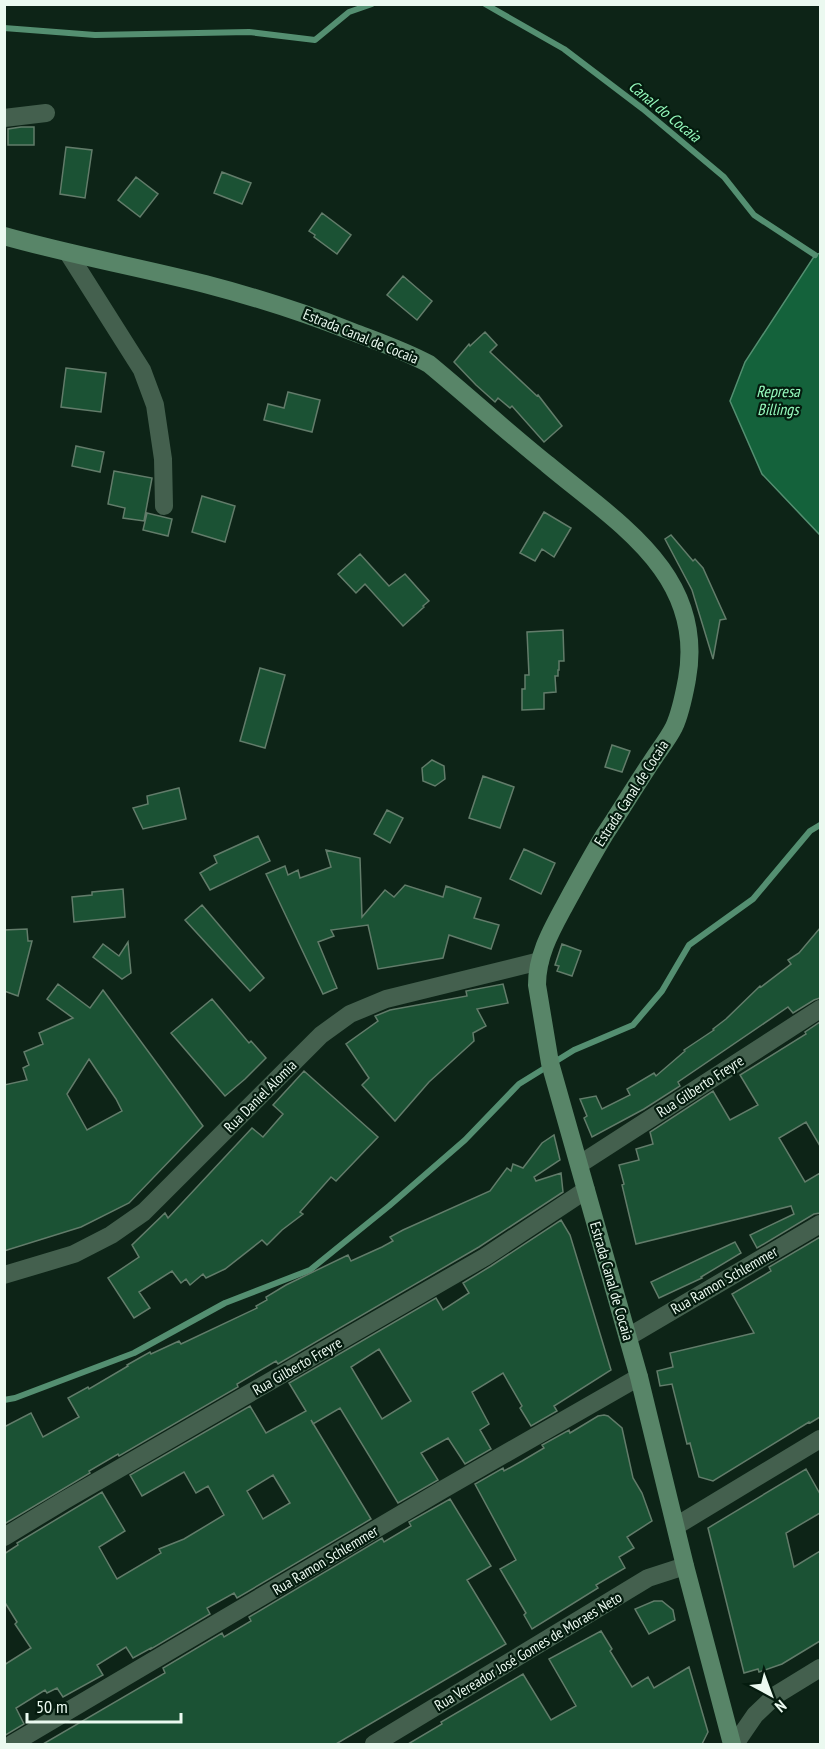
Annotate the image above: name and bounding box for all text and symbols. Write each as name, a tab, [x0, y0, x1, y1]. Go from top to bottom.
water label: Canal do Cocaia	[625, 76, 706, 147]
street label: Estrada Canal de Cocaia	[301, 304, 421, 368]
water label: Represa Billings	[756, 381, 801, 419]
street label: Estrada Canal de Cocaia	[590, 736, 672, 850]
street label: Rua Gilberto Freyre	[653, 1051, 747, 1121]
street label: Rua Daniel Alomia	[220, 1056, 300, 1136]
street label: Estrada Canal de Cocaia	[586, 1219, 638, 1343]
street label: Rua Ramon Schlemmer	[667, 1241, 781, 1318]
street label: Rua Gilberto Freyre	[249, 1333, 345, 1399]
street label: Rua Ramon Schlemmer	[269, 1521, 382, 1599]
street label: Rua Vereador José Gomes de Moraes Neto	[431, 1587, 625, 1715]
north arrow	[741, 1665, 801, 1725]
scale bar	[27, 1686, 182, 1724]
text: 50 m	[36, 1695, 68, 1718]
text: N	[771, 1696, 791, 1717]

